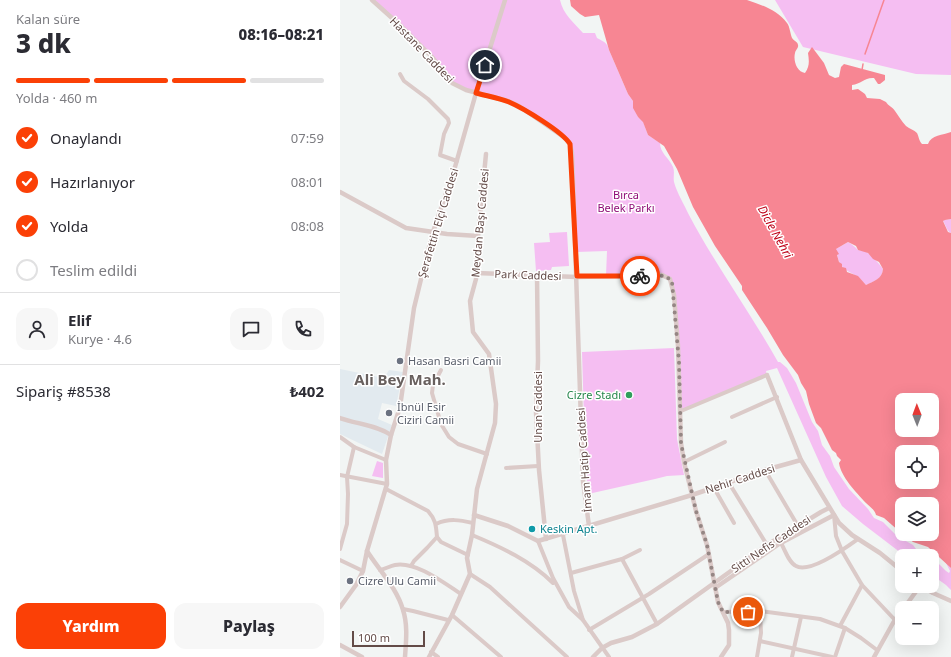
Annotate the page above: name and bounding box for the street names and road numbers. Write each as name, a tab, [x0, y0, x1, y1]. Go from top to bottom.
street label: Hastane Caddesi	[387, 13, 458, 86]
street label: Şerafettin Elçi Caddesi	[414, 166, 461, 280]
street label: Meydan Başı Caddesi	[467, 168, 492, 278]
street label: Park Caddesi	[494, 266, 562, 283]
street label: Unan Caddesi	[530, 371, 545, 443]
street label: İmam Hatip Caddesi	[572, 407, 595, 513]
street label: Nehir Caddesi	[703, 460, 777, 497]
street label: Sitti Nefis Caddesi	[728, 511, 813, 576]

